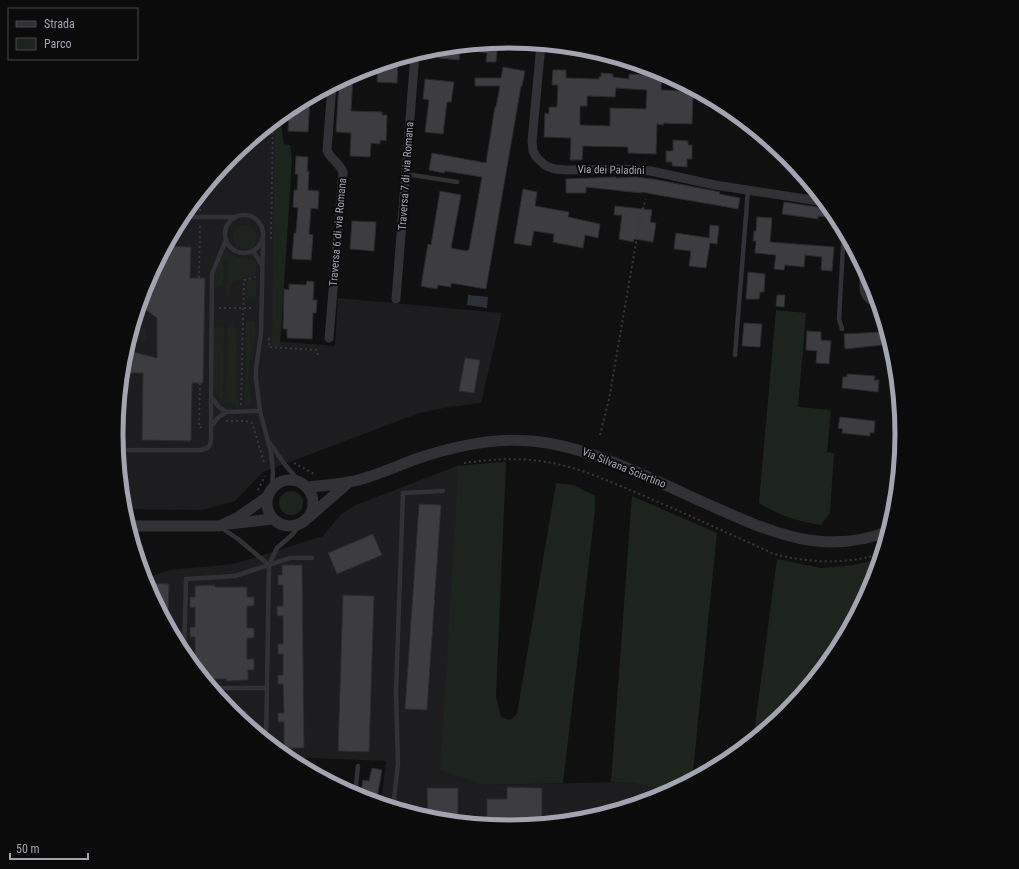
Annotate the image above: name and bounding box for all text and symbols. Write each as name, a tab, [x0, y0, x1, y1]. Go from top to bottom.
legend	[8, 8, 138, 60]
text: Strada	[44, 17, 75, 31]
text: Parco	[44, 37, 71, 51]
street label: Traversa 7 di via Romana	[396, 121, 416, 231]
street label: Via dei Paladini	[577, 163, 645, 177]
street label: Traversa 6 di via Romana	[327, 177, 349, 287]
street label: Via Silvana Sciortino	[580, 445, 668, 491]
scale bar	[10, 835, 88, 861]
text: 50 m	[16, 842, 40, 856]

